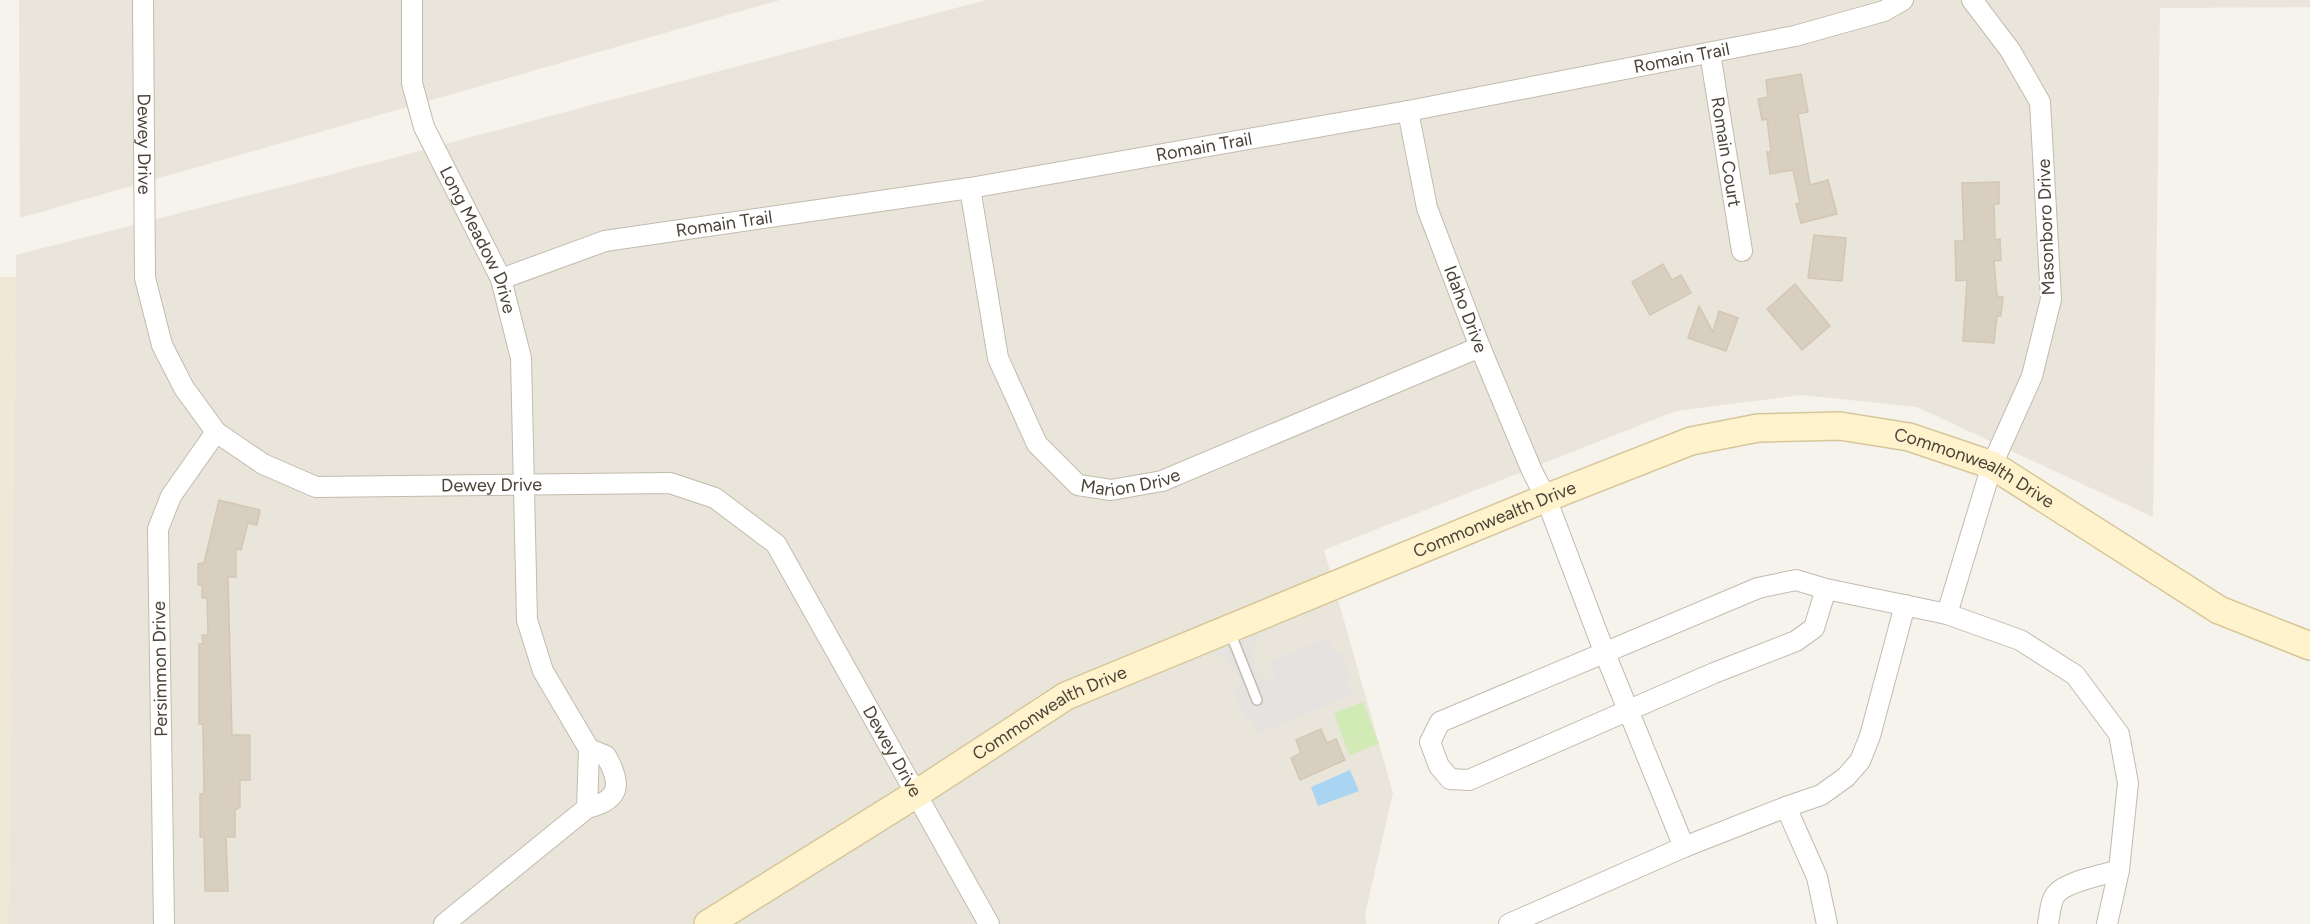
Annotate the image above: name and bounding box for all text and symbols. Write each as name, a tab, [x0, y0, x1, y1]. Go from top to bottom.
street label: Romain Trail	[1632, 38, 1732, 78]
street label: Dewey Drive	[133, 93, 155, 195]
street label: Romain Court	[1706, 95, 1746, 209]
street label: Romain Trail	[1154, 128, 1254, 166]
street label: Masonboro Drive	[2033, 158, 2059, 296]
street label: Long Meadow Drive	[435, 162, 520, 316]
street label: Romain Trail	[674, 206, 774, 242]
street label: Idaho Drive	[1439, 263, 1492, 356]
street label: Commonwealth Drive	[1893, 424, 2059, 513]
street label: Marion Drive	[1079, 464, 1184, 501]
street label: Dewey Drive	[441, 473, 542, 497]
street label: Commonwealth Drive	[1410, 476, 1579, 563]
street label: Persimmon Drive	[148, 601, 172, 737]
street label: Commonwealth Drive	[968, 661, 1130, 765]
street label: Dewey Drive	[858, 702, 927, 801]

